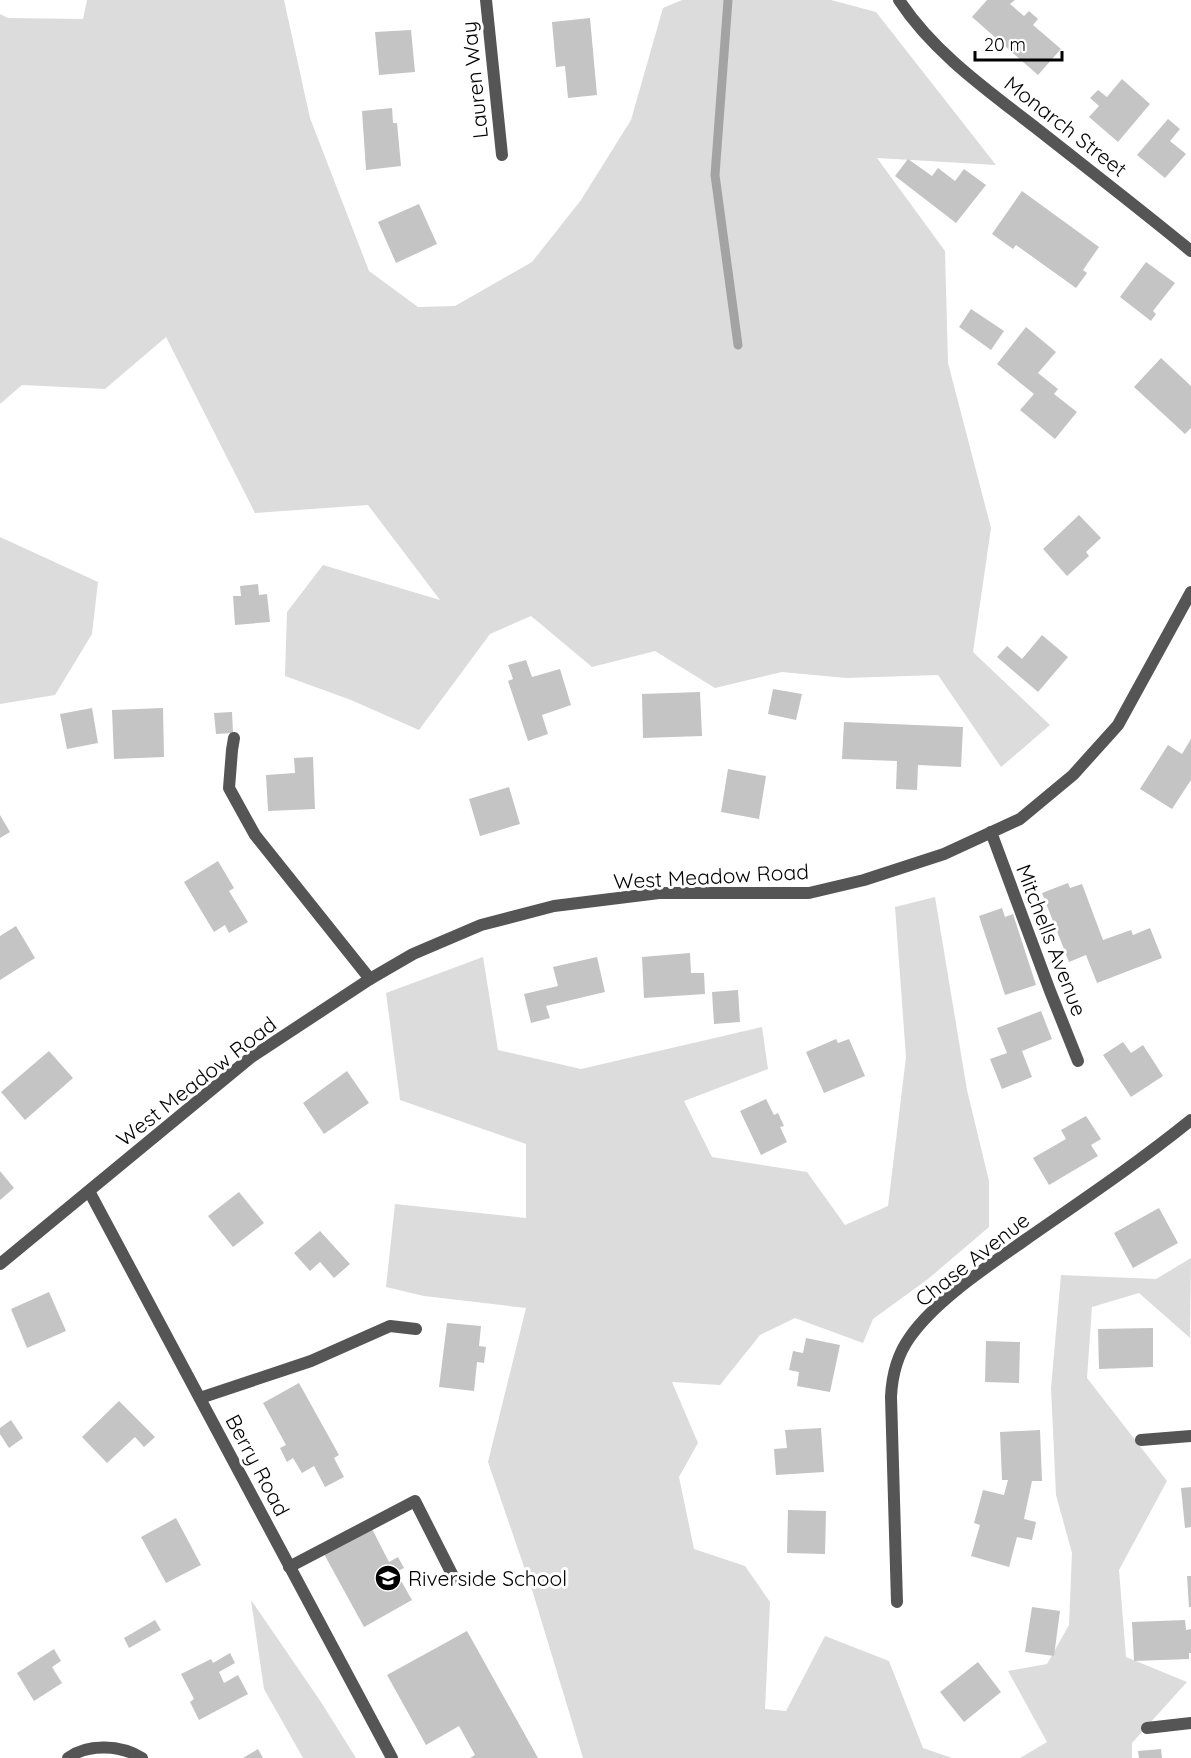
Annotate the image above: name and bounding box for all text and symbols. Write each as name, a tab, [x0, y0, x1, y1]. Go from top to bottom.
street label: Lauren Way	[455, 20, 493, 140]
scale bar	[975, 24, 1062, 62]
text: 20 m	[984, 33, 1026, 56]
street label: Monarch Street	[999, 70, 1133, 182]
street label: West Meadow Road	[613, 858, 809, 894]
street label: Mitchells Avenue	[1011, 860, 1093, 1020]
street label: West Meadow Road	[111, 1011, 281, 1151]
street label: Chase Avenue	[910, 1206, 1034, 1312]
street label: Berry Road	[220, 1410, 296, 1520]
school or university icon: Riverside School	[373, 1563, 403, 1593]
place label: Riverside School	[408, 1565, 567, 1591]

